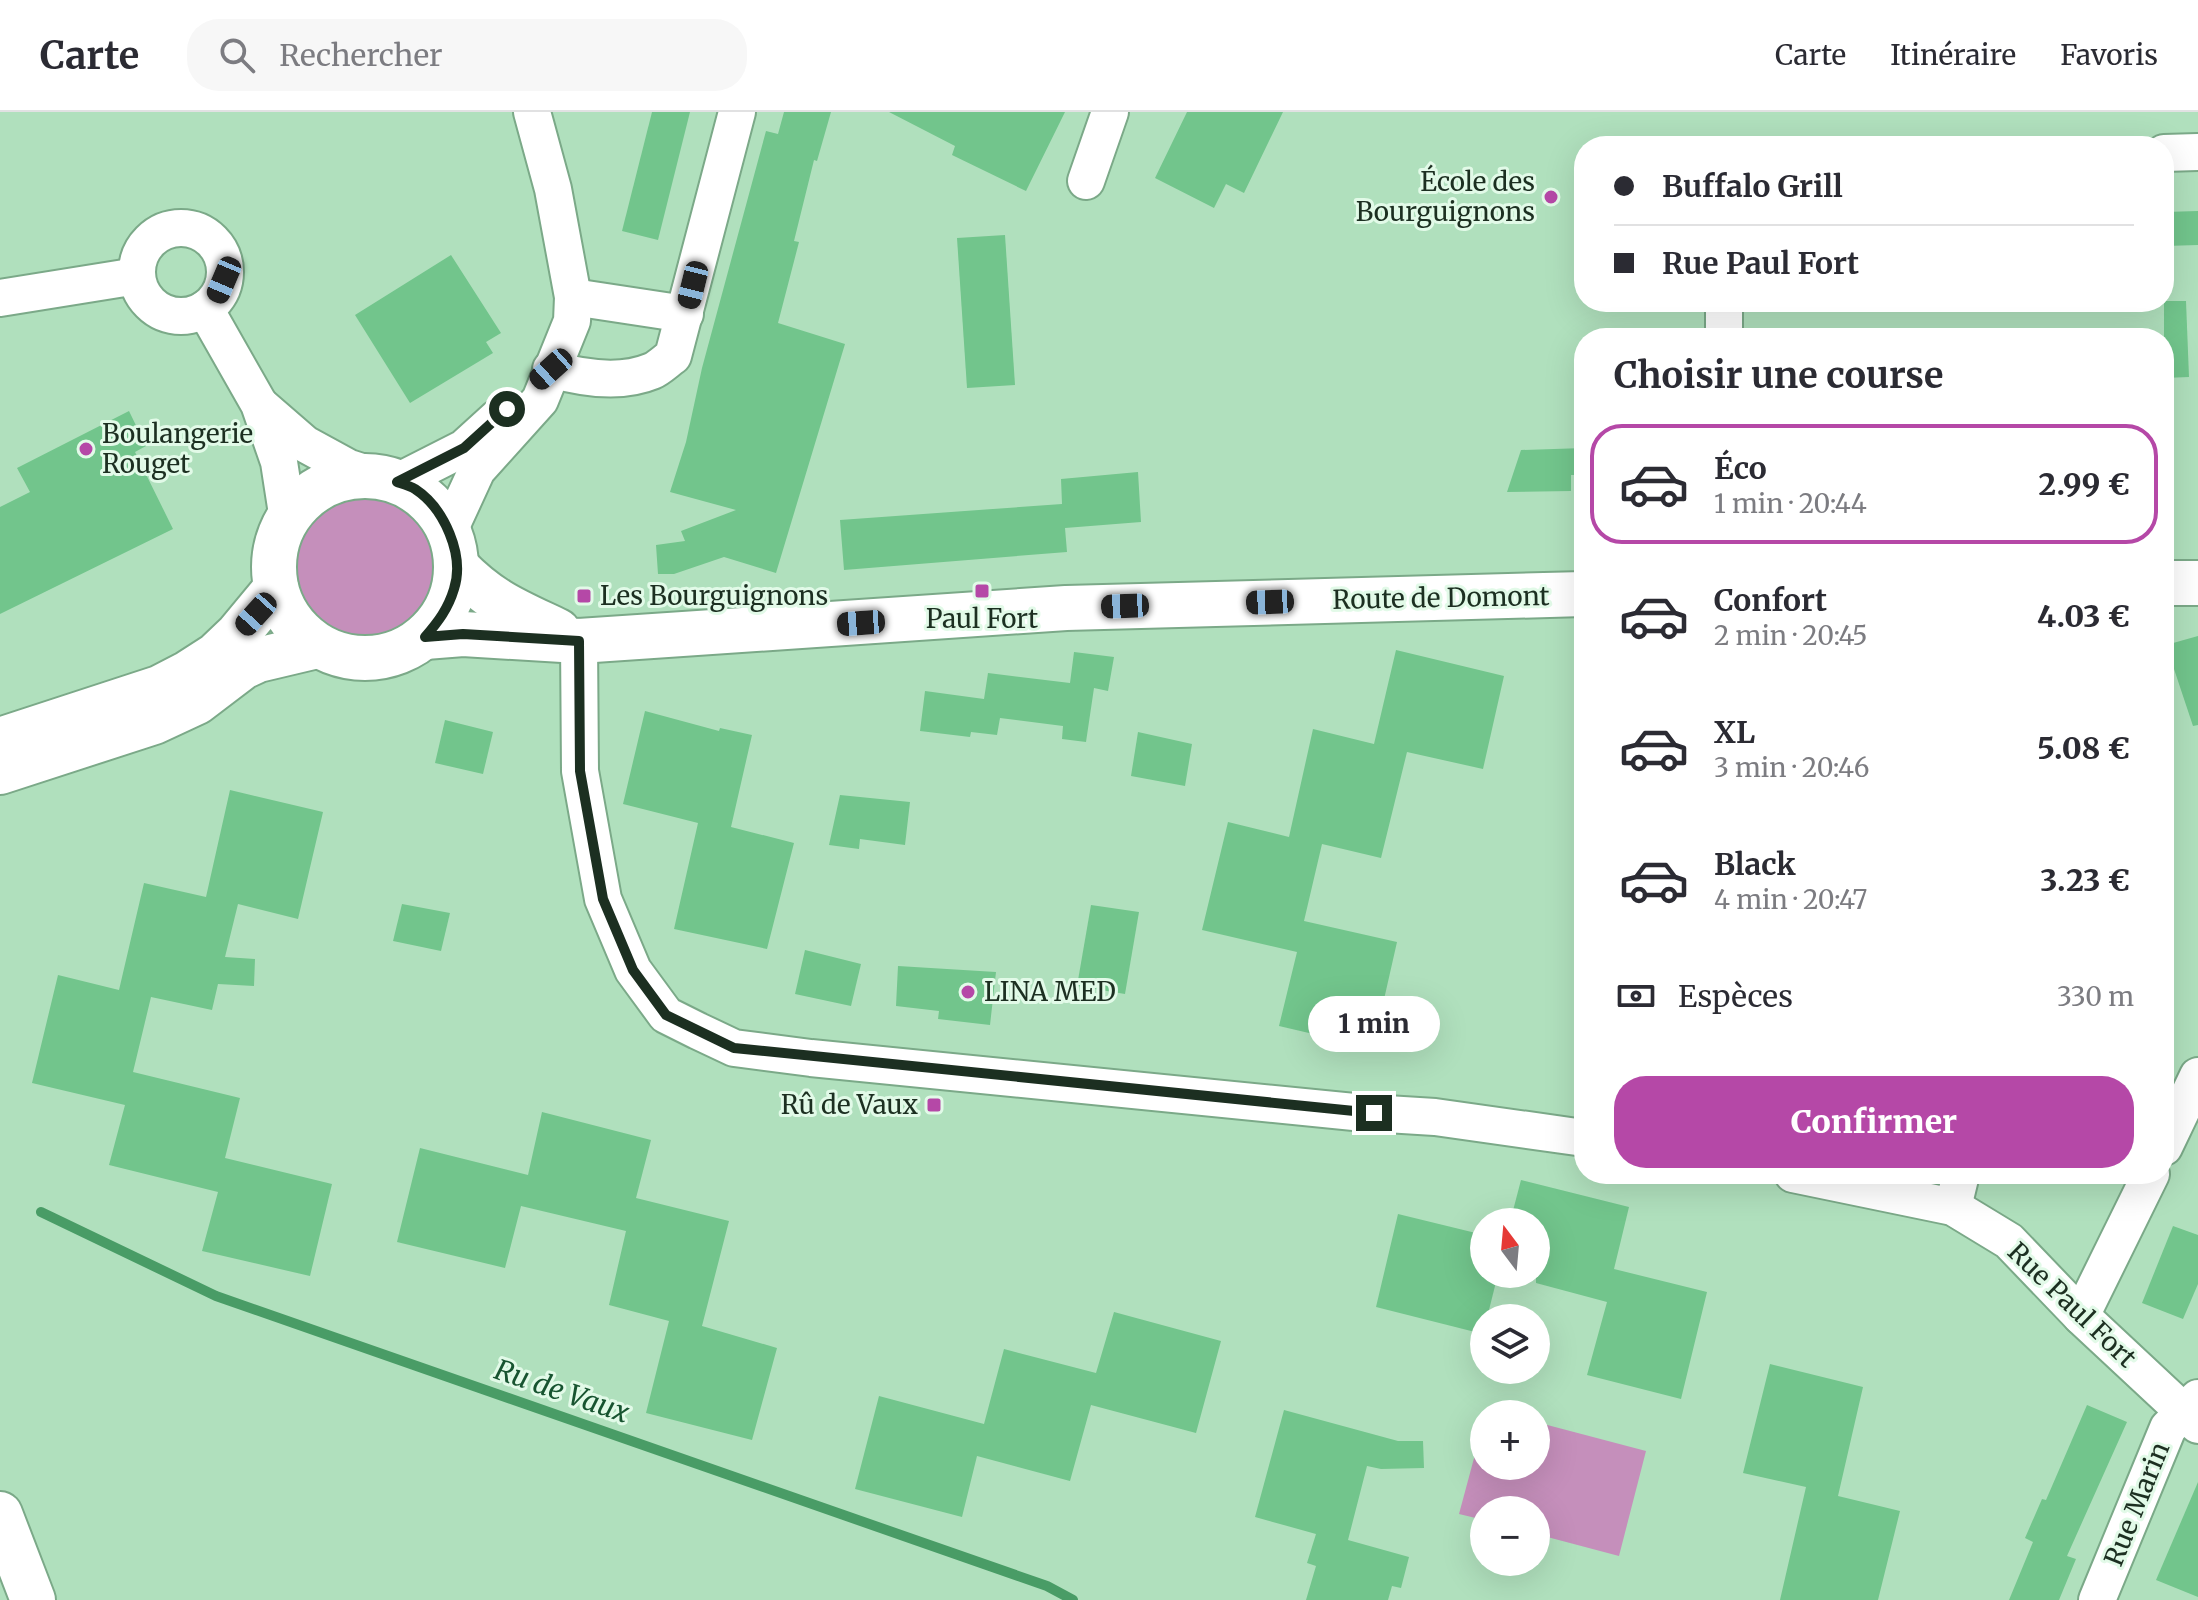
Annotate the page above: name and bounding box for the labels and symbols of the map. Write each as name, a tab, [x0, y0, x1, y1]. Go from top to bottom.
place label: École des Bourguignons	[1356, 164, 1535, 228]
marker: École des Bourguignons	[1542, 188, 1560, 206]
car	[204, 253, 244, 307]
car	[676, 259, 710, 311]
car	[525, 344, 577, 394]
route start	[489, 391, 525, 427]
place label: Boulangerie Rouget	[102, 417, 253, 480]
marker: Boulangerie Rouget	[77, 440, 95, 458]
place label: Les Bourguignons	[600, 579, 828, 612]
street label: Route de Domont	[1332, 579, 1550, 616]
marker: Paul Fort	[973, 582, 991, 600]
marker: Les Bourguignons	[575, 587, 593, 605]
car	[231, 588, 281, 640]
car	[1246, 589, 1294, 615]
car	[1101, 593, 1149, 619]
place label: Paul Fort	[926, 602, 1038, 635]
car	[836, 609, 886, 637]
place label: LINA MED	[984, 975, 1116, 1008]
marker: LINA MED	[959, 983, 977, 1001]
callout: 1 min	[1308, 997, 1440, 1053]
place label: Rû de Vaux	[781, 1088, 919, 1121]
route end	[1356, 1095, 1392, 1131]
marker: Rû de Vaux	[925, 1096, 943, 1114]
north arrow	[1470, 1208, 1550, 1288]
street label: Rue Paul Fort	[2001, 1235, 2143, 1374]
water label: Ru de Vaux	[490, 1351, 634, 1431]
street label: Rue Marin	[2097, 1437, 2176, 1571]

